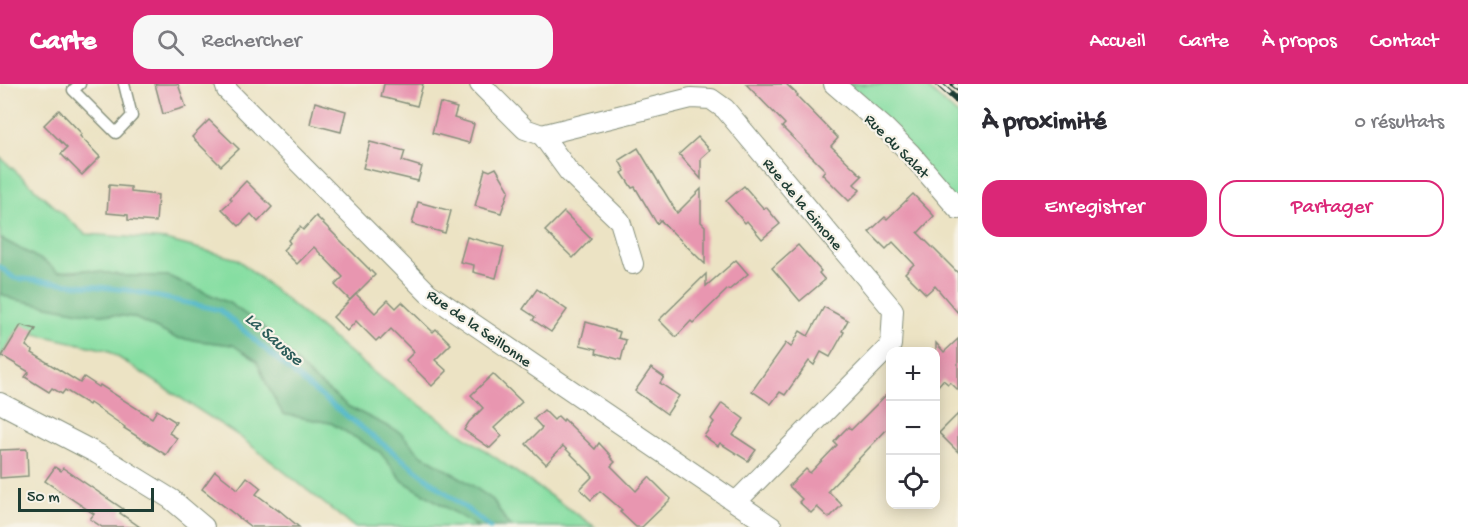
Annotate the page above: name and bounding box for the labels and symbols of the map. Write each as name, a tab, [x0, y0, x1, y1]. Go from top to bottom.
street label: Rue du Salat	[859, 111, 933, 185]
street label: Rue de la Gimone	[757, 155, 846, 256]
street label: Rue de la Seillonne	[422, 287, 535, 373]
water label: La Sausse	[240, 309, 307, 371]
scale bar	[18, 485, 154, 512]

